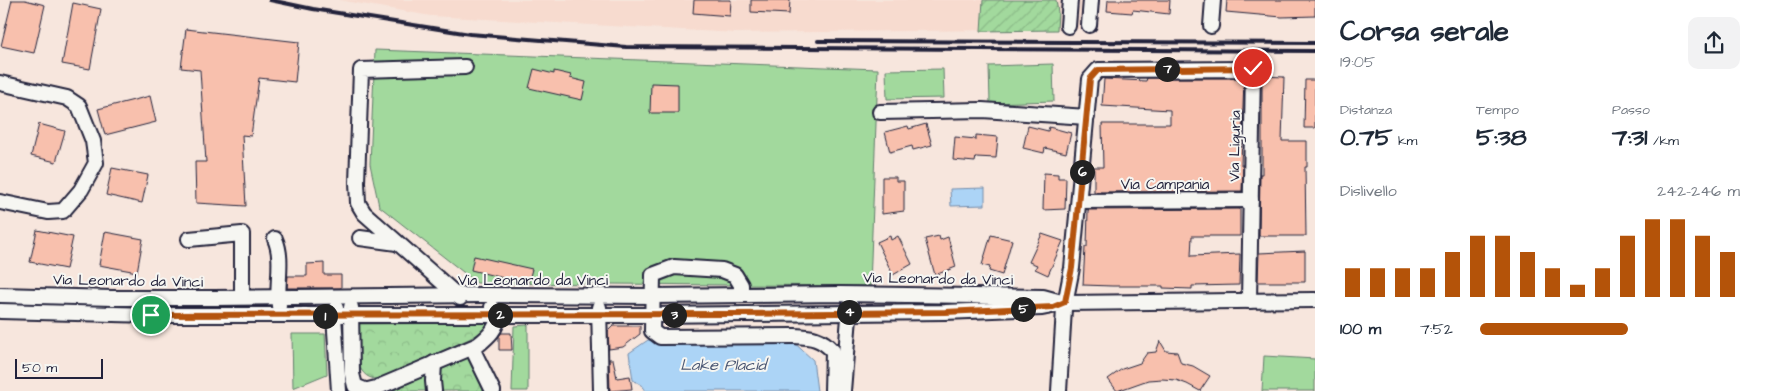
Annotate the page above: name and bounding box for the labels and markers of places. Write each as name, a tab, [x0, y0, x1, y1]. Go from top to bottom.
pin	[1232, 47, 1274, 89]
pin: 7	[1154, 56, 1180, 82]
pin: 6	[1070, 160, 1094, 184]
pin	[130, 294, 172, 336]
pin: 5	[1010, 296, 1036, 322]
pin: 4	[836, 300, 862, 324]
pin: 2	[488, 302, 512, 328]
pin: 3	[662, 302, 686, 328]
pin: 1	[312, 304, 338, 328]

